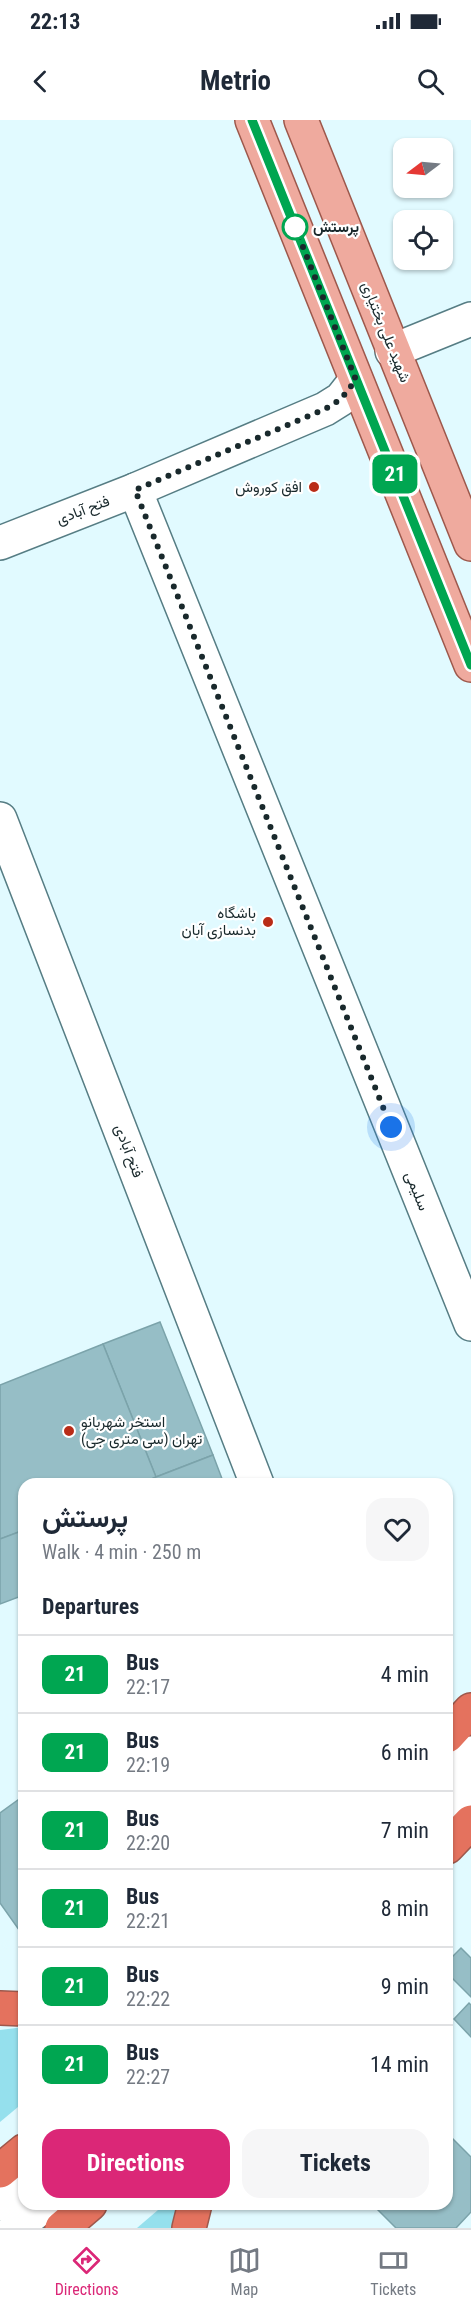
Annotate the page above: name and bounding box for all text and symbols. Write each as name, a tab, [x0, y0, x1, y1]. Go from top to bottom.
text: 22:13	[30, 9, 81, 34]
icon: back	[24, 65, 57, 98]
text: Metrio	[200, 65, 271, 97]
icon: search	[414, 65, 447, 98]
north arrow	[393, 138, 453, 198]
map controls	[393, 138, 453, 270]
button: locate	[393, 210, 453, 270]
marker: پرستش	[282, 214, 308, 240]
place label: پرستش	[313, 218, 359, 237]
street label: شهید علی بختیاری	[357, 279, 414, 386]
line badge: 21	[368, 454, 422, 494]
text: 21	[384, 462, 406, 486]
place label: افق کوروش	[235, 478, 302, 497]
marker: افق کوروش	[307, 480, 321, 494]
street label: فتح آبادی	[54, 492, 113, 530]
place label: باشگاه بدنسازی آبان	[182, 904, 256, 940]
marker: باشگاه بدنسازی آبان	[261, 915, 275, 929]
your location	[376, 1112, 406, 1142]
street label: فتح آبادی	[109, 1122, 147, 1181]
street label: سلیمی	[400, 1169, 433, 1214]
place label: استخر شهربانو تهران (سی متری جی)	[81, 1413, 203, 1449]
marker: استخر شهربانو تهران (سی متری جی)	[62, 1424, 76, 1438]
button: heart	[366, 1498, 429, 1561]
text: پرستش	[42, 1501, 128, 1534]
text: Walk · 4 min · 250 m	[42, 1540, 201, 1564]
text: Departures	[42, 1594, 139, 1619]
text: Bus	[126, 1650, 159, 1675]
text: 21	[64, 1662, 86, 1686]
text: 4 min	[381, 1662, 429, 1687]
text: 22:17	[126, 1675, 170, 1699]
text: Bus	[126, 1728, 159, 1753]
text: 21	[64, 1740, 86, 1764]
text: 6 min	[381, 1740, 429, 1765]
text: 22:19	[126, 1753, 170, 1777]
text: Bus	[126, 1806, 159, 1831]
text: 21	[64, 1818, 86, 1842]
text: 7 min	[381, 1818, 429, 1843]
text: 22:20	[126, 1831, 170, 1855]
text: Bus	[126, 1884, 159, 1909]
text: 21	[64, 1896, 86, 1920]
text: 8 min	[381, 1896, 429, 1921]
text: 22:21	[126, 1909, 170, 1933]
text: Bus	[126, 1962, 159, 1987]
text: 21	[64, 1974, 86, 1998]
text: 9 min	[381, 1974, 429, 1999]
text: 22:22	[126, 1987, 170, 2011]
text: Bus	[126, 2040, 159, 2065]
text: 21	[64, 2052, 86, 2076]
text: 14 min	[370, 2052, 429, 2077]
text: 22:27	[126, 2065, 170, 2089]
button: Directions	[42, 2129, 230, 2198]
button: Tickets	[242, 2129, 429, 2198]
tab: Directions	[55, 2244, 119, 2299]
tab: Map	[228, 2244, 261, 2299]
tab: Tickets	[370, 2244, 416, 2299]

